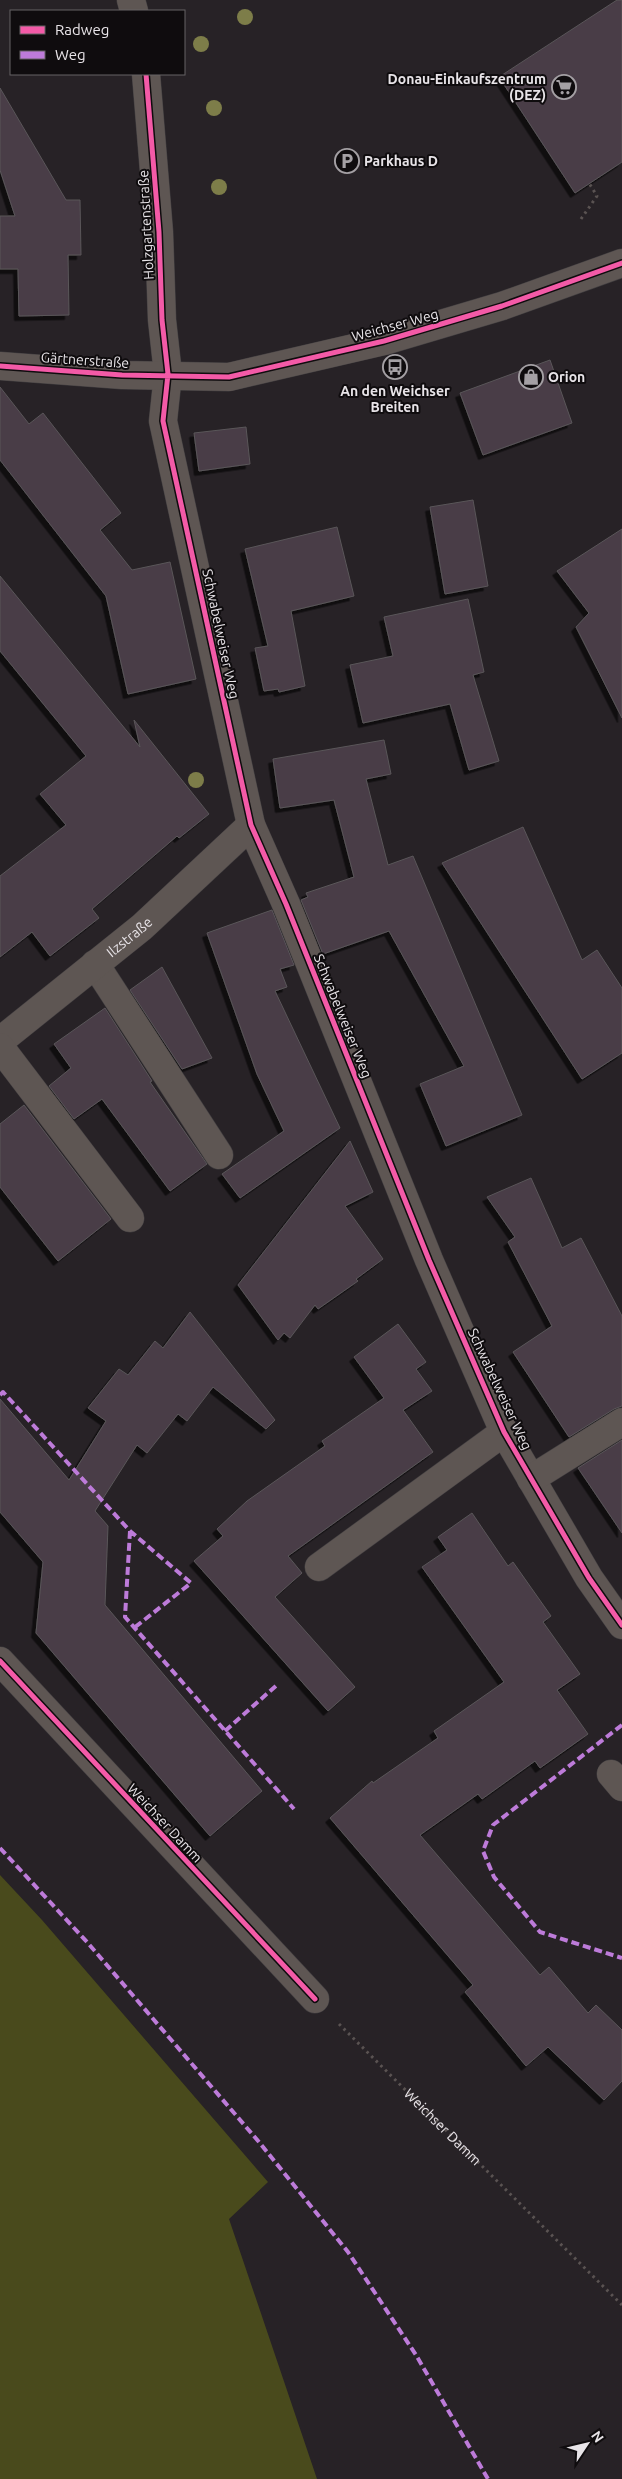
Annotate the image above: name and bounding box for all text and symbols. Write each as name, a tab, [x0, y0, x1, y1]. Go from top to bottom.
legend	[10, 10, 185, 75]
text: Radweg	[55, 21, 109, 38]
text: Weg	[55, 46, 86, 63]
place label: Donau-Einkaufszentrum (DEZ)	[388, 71, 546, 103]
supermarket icon: Donau-Einkaufszentrum (DEZ)	[551, 74, 577, 100]
parking icon: Parkhaus D	[334, 148, 360, 174]
place label: Parkhaus D	[364, 153, 438, 169]
street label: Holzgartenstraße	[135, 170, 157, 280]
street label: Weichser Weg	[350, 306, 440, 344]
street label: Gärtnerstraße	[40, 349, 130, 371]
bus stop icon: An den Weichser Breiten	[382, 354, 408, 380]
shop icon: Orion	[518, 364, 544, 390]
place label: Orion	[548, 369, 585, 385]
place label: An den Weichser Breiten	[340, 383, 450, 415]
street label: Schwabelweiser Weg	[199, 568, 243, 700]
street label: Ilzstraße	[103, 914, 155, 960]
street label: Schwabelweiser Weg	[311, 952, 375, 1080]
street label: Schwabelweiser Weg	[465, 1326, 535, 1452]
street label: Weichser Damm	[124, 1780, 206, 1866]
street label: Weichser Damm	[401, 2085, 484, 2168]
north arrow	[562, 2419, 612, 2469]
text: N	[588, 2428, 607, 2445]

